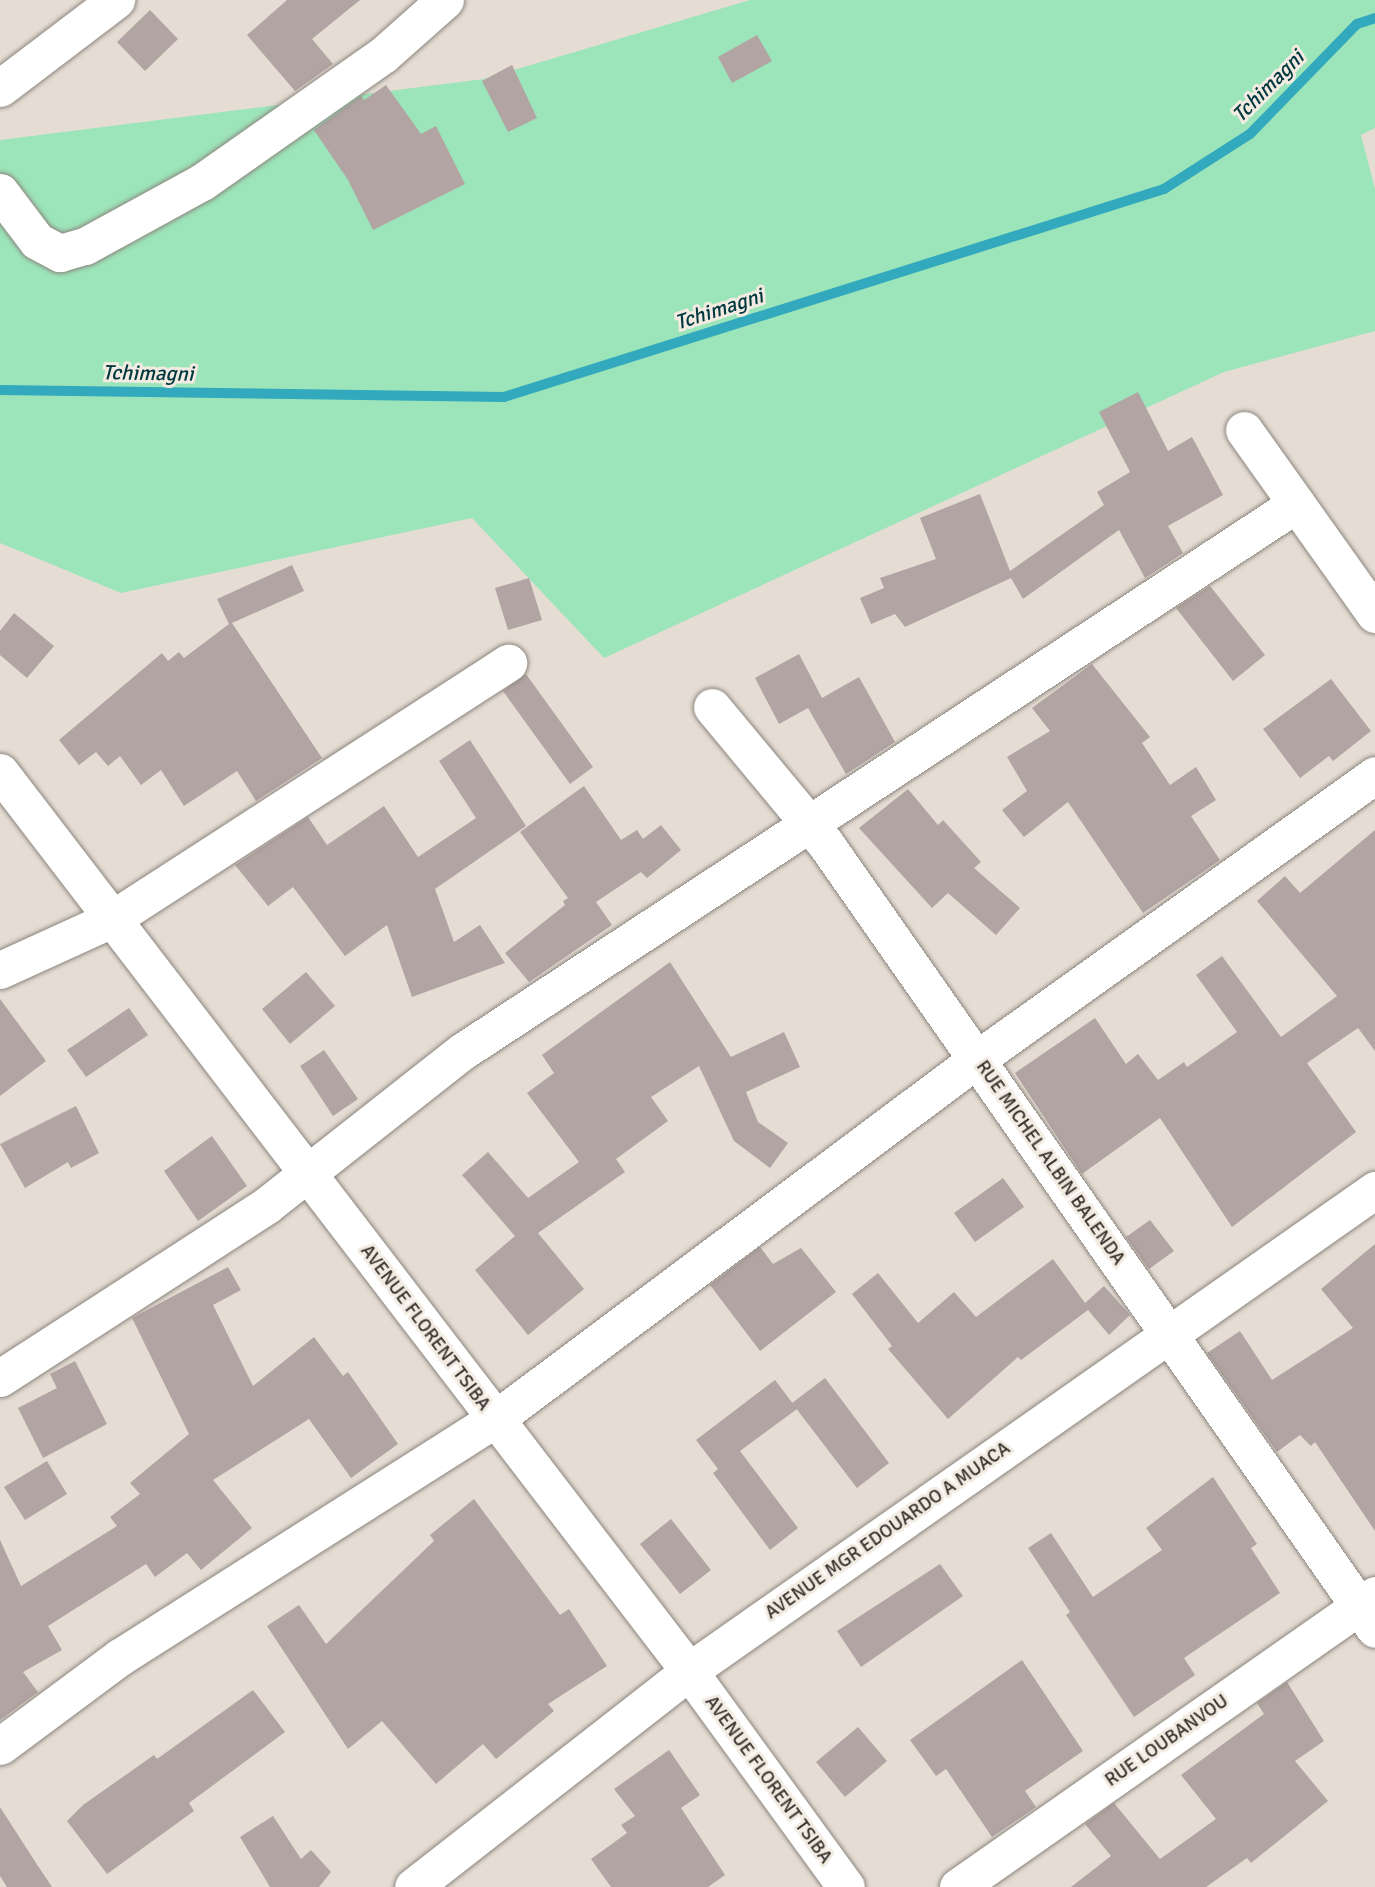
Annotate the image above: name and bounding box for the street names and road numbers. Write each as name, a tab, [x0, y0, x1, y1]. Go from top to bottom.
street label: RUE MICHEL ALBIN BALENDA	[971, 1056, 1129, 1270]
street label: AVENUE FLORENT TSIBA	[355, 1241, 495, 1415]
street label: AVENUE MGR EDOUARDO A MUACA	[761, 1437, 1015, 1625]
street label: RUE LOUBANVOU	[1101, 1690, 1233, 1792]
street label: AVENUE FLORENT TSIBA	[699, 1692, 837, 1868]

